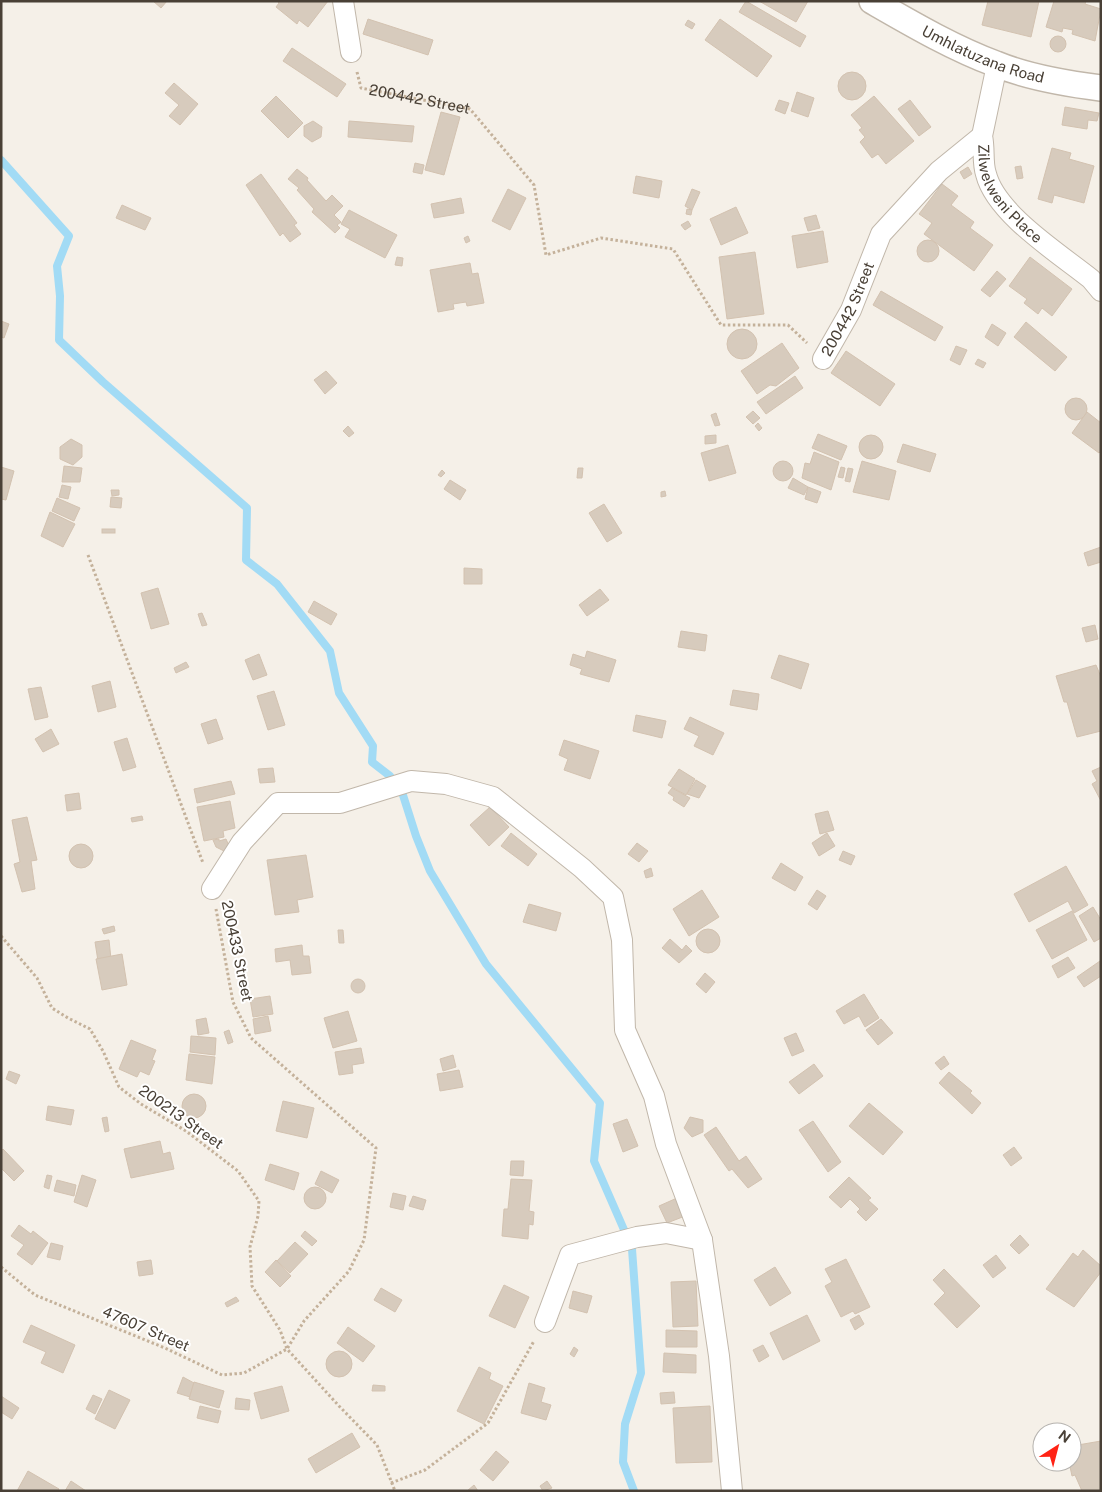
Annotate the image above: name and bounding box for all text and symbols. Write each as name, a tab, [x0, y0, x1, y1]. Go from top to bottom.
street label: Umhlatuzana Road	[919, 22, 1046, 86]
street label: 200442 Street	[368, 81, 472, 117]
street label: Zilwelweni Place	[975, 144, 1046, 246]
street label: 200442 Street	[818, 259, 877, 359]
street label: 200433 Street	[218, 899, 257, 1003]
street label: 200213 Street	[136, 1081, 227, 1152]
street label: 47607 Street	[100, 1303, 192, 1355]
north arrow	[1032, 1422, 1082, 1472]
text: N	[1056, 1427, 1074, 1446]

